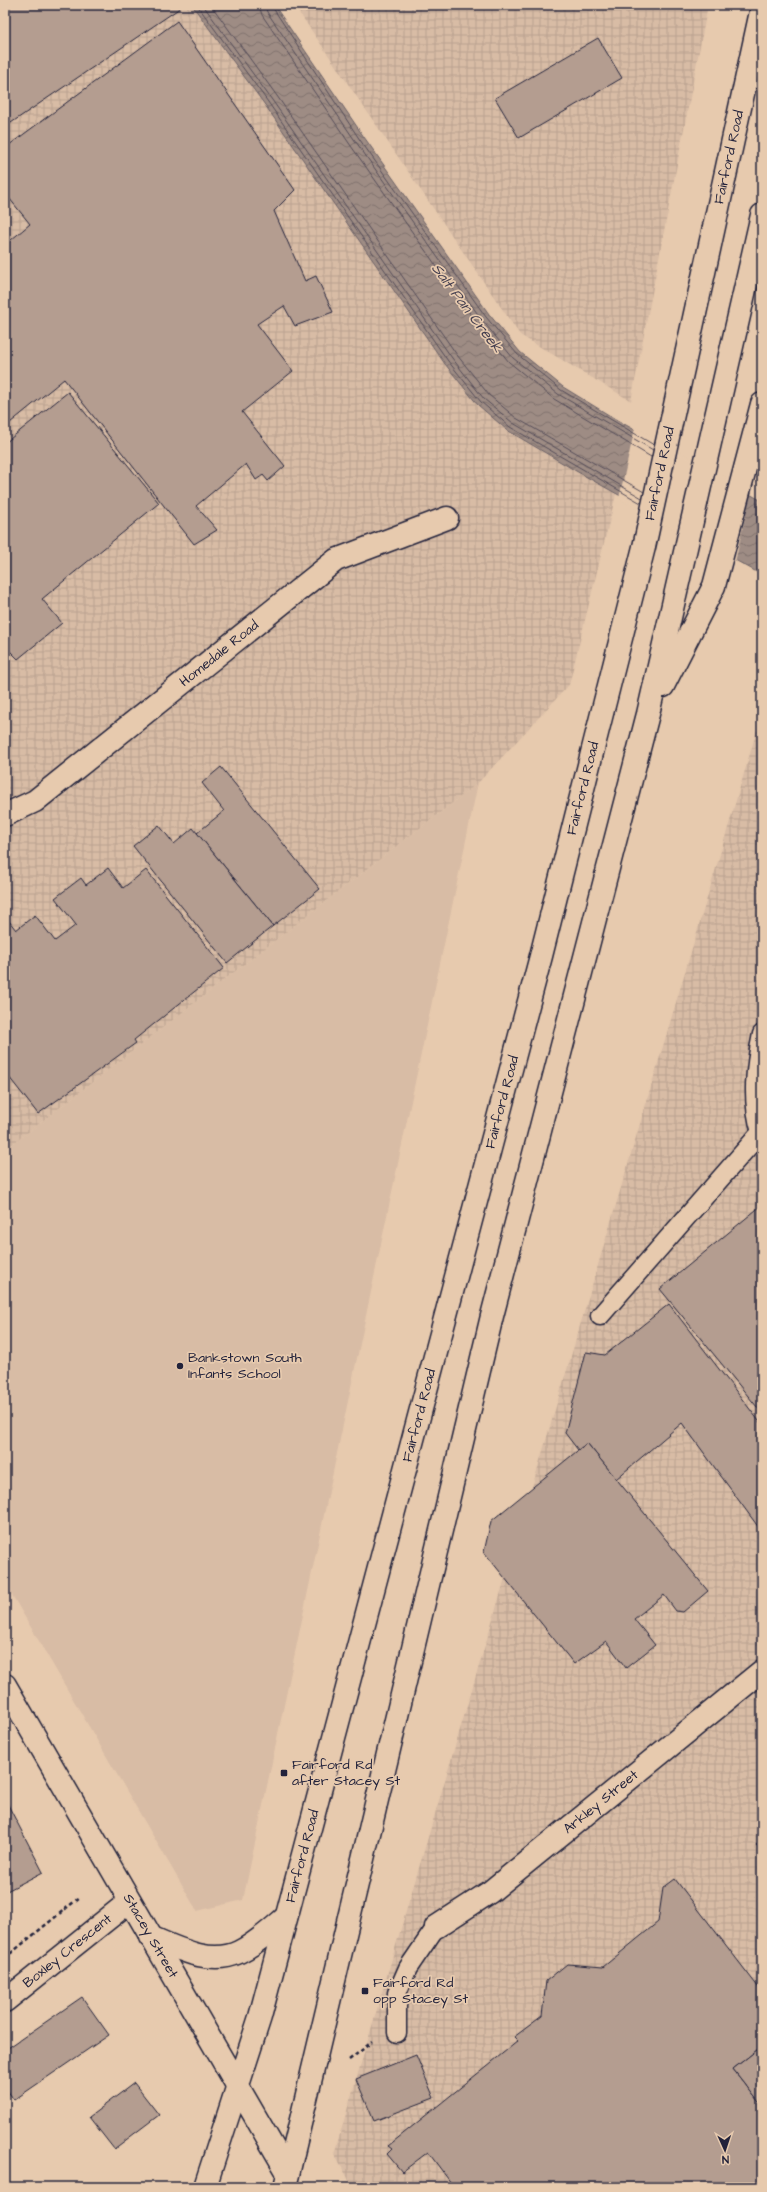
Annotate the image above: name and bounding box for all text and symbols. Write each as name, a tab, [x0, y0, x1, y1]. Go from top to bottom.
street label: Fairford Road	[709, 108, 749, 206]
water label: Salt Pan Creek	[426, 259, 508, 358]
street label: Fairford Road	[640, 425, 680, 523]
street label: Homedale Road	[175, 616, 263, 692]
street label: Fairford Road	[562, 740, 604, 837]
street label: Fairford Road	[480, 1053, 524, 1151]
place label: Bankstown South Infants School	[188, 1348, 302, 1384]
marker: Bankstown South Infants School	[175, 1361, 185, 1371]
street label: Fairford Road	[397, 1367, 441, 1464]
place label: Fairford Rd after Stacey St	[292, 1755, 400, 1791]
street label: Arkley Street	[559, 1765, 643, 1839]
marker: Fairford Rd after Stacey St	[279, 1768, 289, 1778]
street label: Fairford Road	[281, 1807, 324, 1905]
street label: Stacey Street	[118, 1890, 183, 1982]
street label: Boxley Crescent	[19, 1909, 116, 1993]
place label: Fairford Rd opp Stacey St	[373, 1973, 469, 2009]
marker: Fairford Rd opp Stacey St	[360, 1986, 370, 1996]
north arrow	[705, 2130, 745, 2170]
text: N	[722, 2152, 729, 2167]

